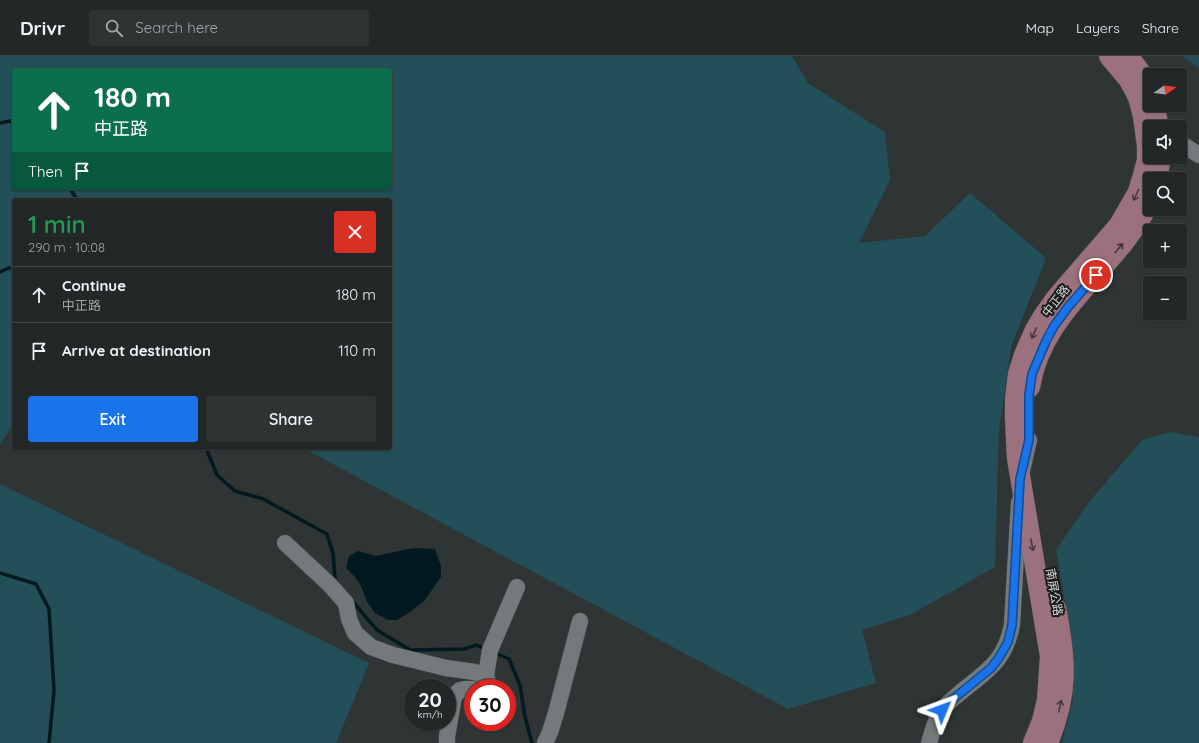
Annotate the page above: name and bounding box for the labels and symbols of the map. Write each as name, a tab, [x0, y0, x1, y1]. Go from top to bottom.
north arrow	[1143, 68, 1187, 112]
one-way arrow	[1132, 189, 1139, 201]
one-way arrow	[1114, 243, 1123, 253]
pin	[1079, 258, 1113, 292]
street label: 中正路	[1039, 282, 1073, 319]
one-way arrow	[1030, 326, 1037, 338]
one-way arrow	[1028, 538, 1036, 551]
street label: 南屏公路	[1043, 567, 1066, 617]
speed limit sign: 30	[464, 679, 516, 731]
position arrow	[921, 689, 963, 731]
one-way arrow	[1057, 700, 1065, 713]

